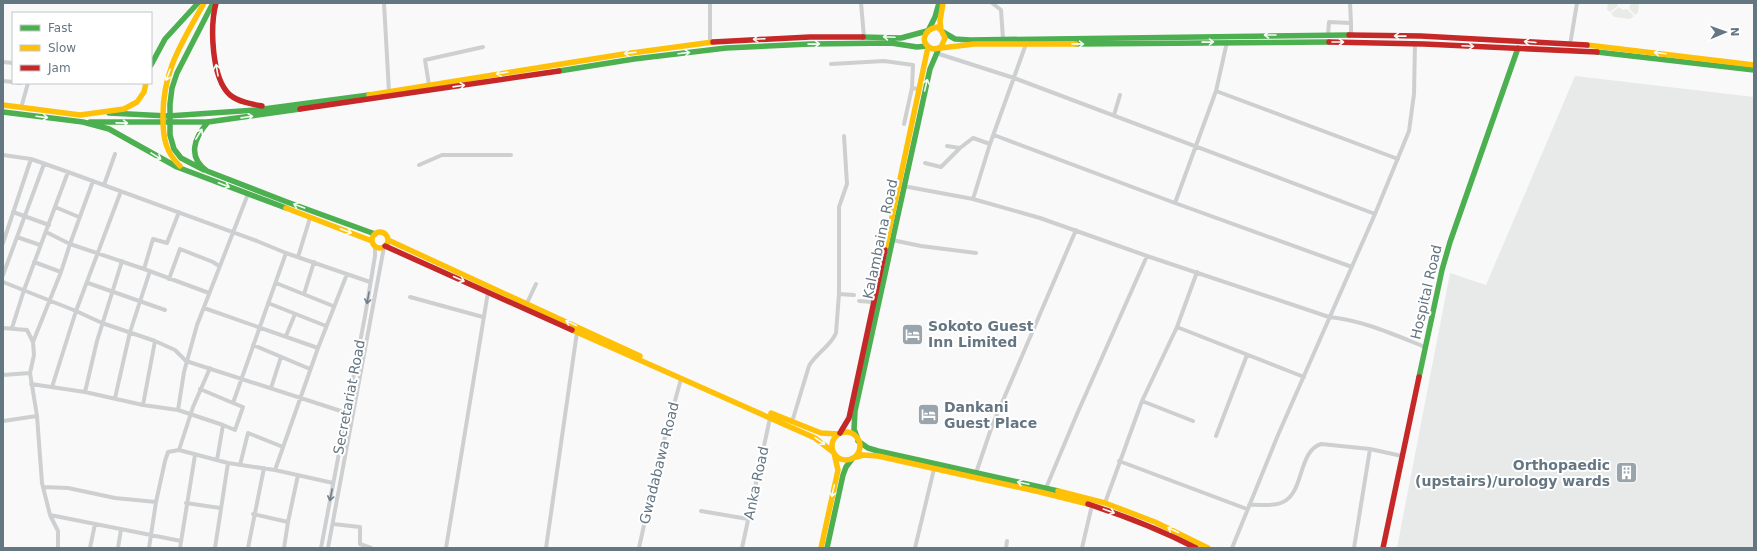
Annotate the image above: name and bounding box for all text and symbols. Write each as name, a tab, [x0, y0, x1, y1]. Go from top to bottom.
legend	[12, 12, 152, 84]
north arrow	[1705, 12, 1745, 52]
text: Fast	[48, 21, 72, 35]
text: N	[1728, 27, 1741, 37]
one-way arrow	[1264, 31, 1277, 39]
one-way arrow	[1394, 32, 1407, 40]
one-way arrow	[883, 34, 896, 41]
one-way arrow	[753, 36, 766, 43]
one-way arrow	[1201, 38, 1214, 46]
one-way arrow	[1331, 38, 1344, 45]
one-way arrow	[1524, 38, 1537, 45]
one-way arrow	[807, 40, 820, 48]
one-way arrow	[1071, 40, 1084, 48]
text: Slow	[48, 41, 76, 55]
one-way arrow	[1461, 42, 1474, 49]
one-way arrow	[624, 49, 637, 57]
one-way arrow	[677, 49, 690, 57]
one-way arrow	[1654, 49, 1667, 57]
text: Jam	[47, 61, 71, 75]
one-way arrow	[213, 64, 221, 77]
one-way arrow	[164, 69, 171, 82]
one-way arrow	[496, 69, 509, 77]
one-way arrow	[923, 78, 931, 91]
one-way arrow	[452, 82, 465, 90]
one-way arrow	[35, 113, 48, 121]
one-way arrow	[240, 113, 253, 121]
one-way arrow	[115, 119, 128, 127]
one-way arrow	[195, 128, 203, 140]
one-way arrow	[150, 152, 162, 160]
street label: Kalambaina Road	[859, 178, 901, 300]
one-way arrow	[218, 182, 231, 189]
one-way arrow	[293, 202, 305, 210]
one-way arrow	[340, 227, 352, 235]
street label: Hospital Road	[1407, 243, 1445, 341]
one-way arrow	[453, 276, 465, 284]
one-way arrow	[363, 291, 371, 304]
place label: Sokoto Guest Inn Limited	[928, 318, 1034, 350]
one-way arrow	[565, 319, 577, 326]
hotel icon: Sokoto Guest Inn Limited	[899, 321, 925, 347]
street label: Secretariat Road	[330, 338, 368, 456]
place label: Dankani Guest Place	[944, 399, 1037, 431]
street label: Gwadabawa Road	[636, 400, 682, 526]
hotel icon: Dankani Guest Place	[916, 402, 942, 428]
one-way arrow	[814, 437, 825, 445]
street label: Anka Road	[740, 445, 772, 521]
place label: Orthopaedic (upstairs)/urology wards	[1415, 457, 1610, 489]
building icon: Orthopaedic (upstairs)/urology wards	[1613, 460, 1639, 486]
one-way arrow	[1016, 478, 1029, 486]
one-way arrow	[829, 485, 837, 498]
one-way arrow	[327, 488, 335, 501]
one-way arrow	[1103, 508, 1115, 516]
one-way arrow	[1167, 526, 1179, 533]

